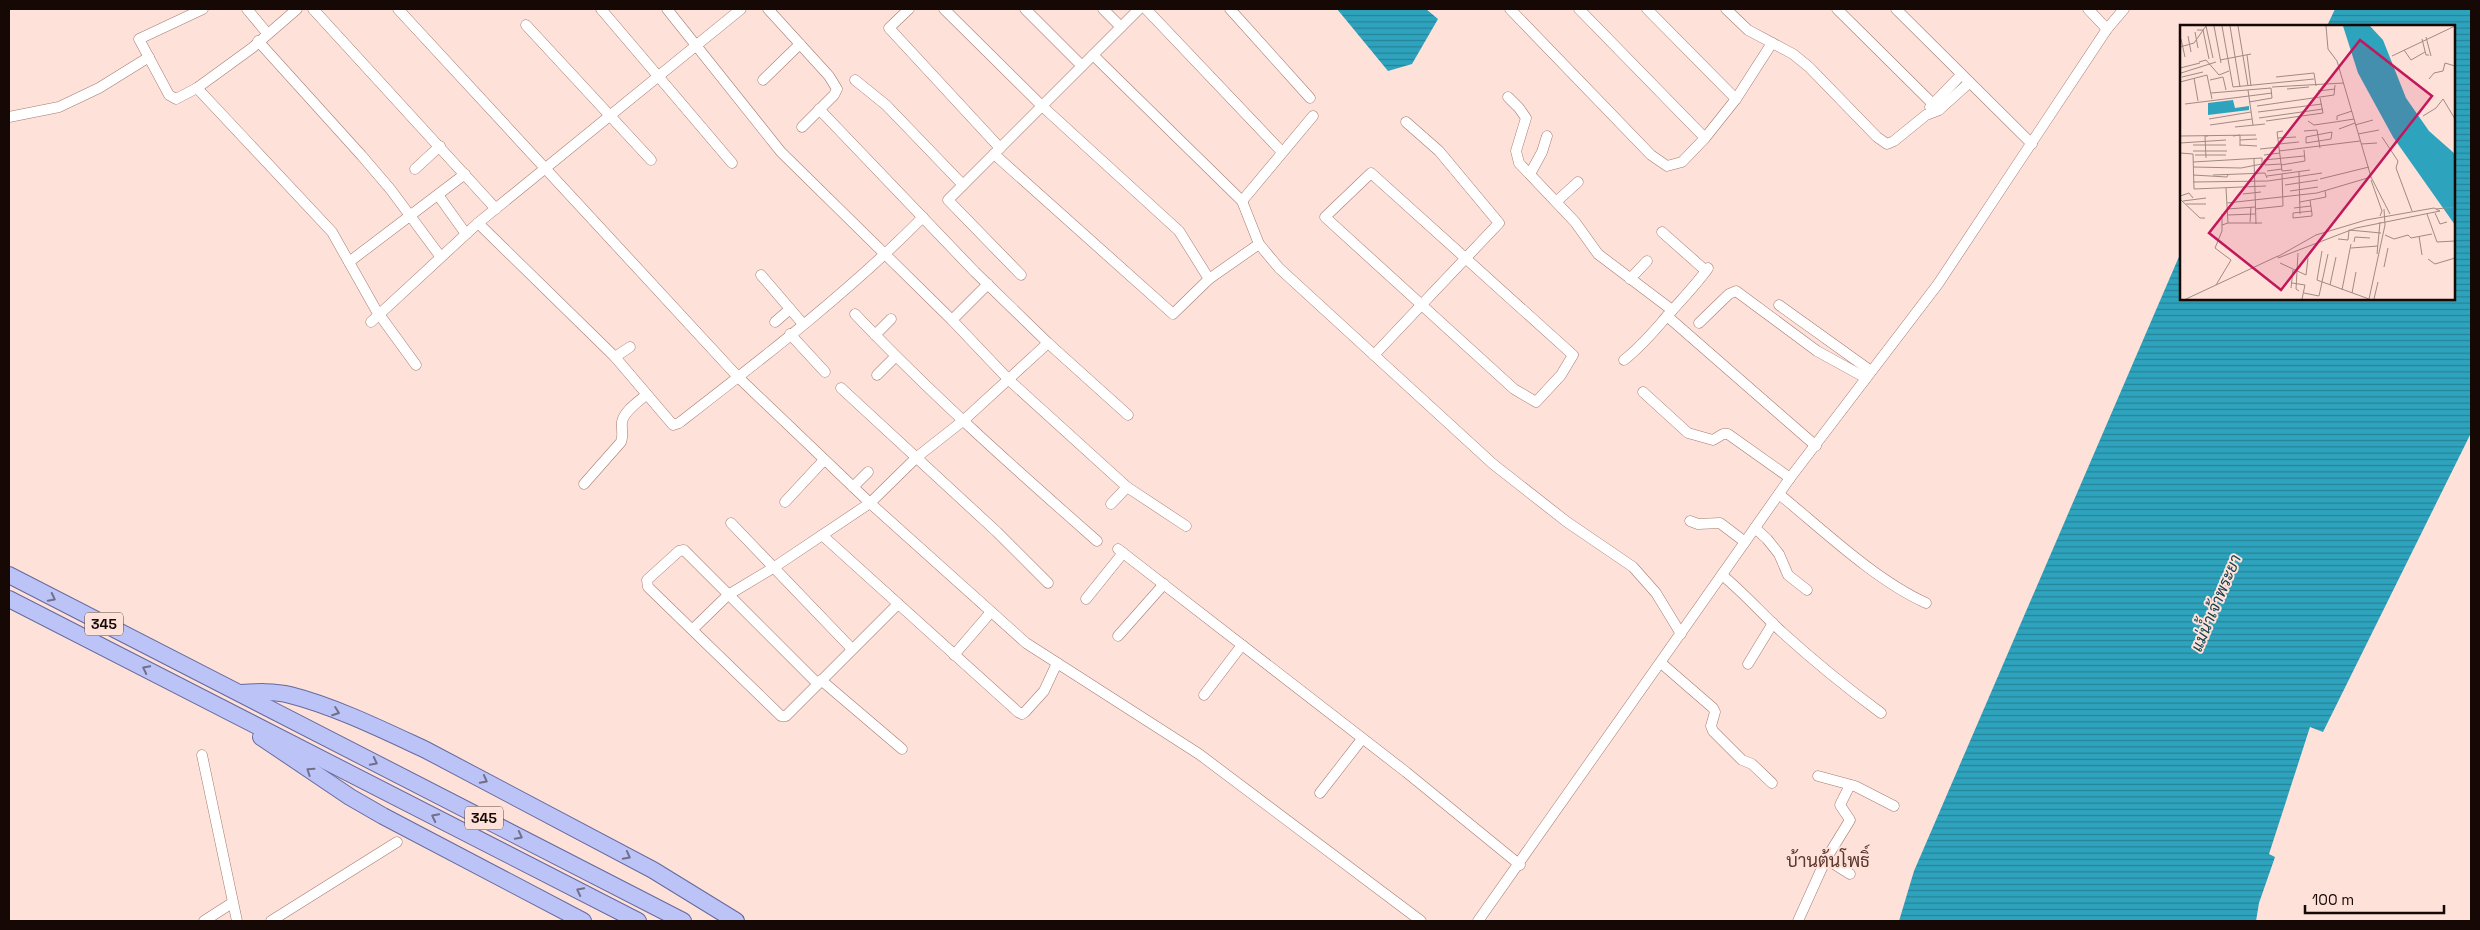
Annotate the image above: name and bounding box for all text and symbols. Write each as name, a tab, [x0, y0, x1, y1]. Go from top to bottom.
inset map	[2180, 25, 2455, 300]
water label: แม่น้ำเจ้าพระยา	[2182, 550, 2246, 655]
one-way arrow	[47, 592, 56, 602]
road number: 345	[85, 612, 123, 636]
one-way arrow	[142, 665, 151, 675]
one-way arrow	[332, 706, 340, 716]
one-way arrow	[369, 756, 378, 766]
one-way arrow	[307, 768, 316, 777]
one-way arrow	[478, 774, 487, 784]
road number: 345	[465, 806, 503, 830]
one-way arrow	[431, 813, 440, 823]
one-way arrow	[513, 830, 522, 840]
district label: บ้านต้นโพธิ์	[1786, 844, 1870, 872]
one-way arrow	[622, 850, 631, 860]
scale bar	[2305, 882, 2444, 914]
one-way arrow	[576, 887, 585, 897]
text: 100 m	[2312, 890, 2354, 909]

